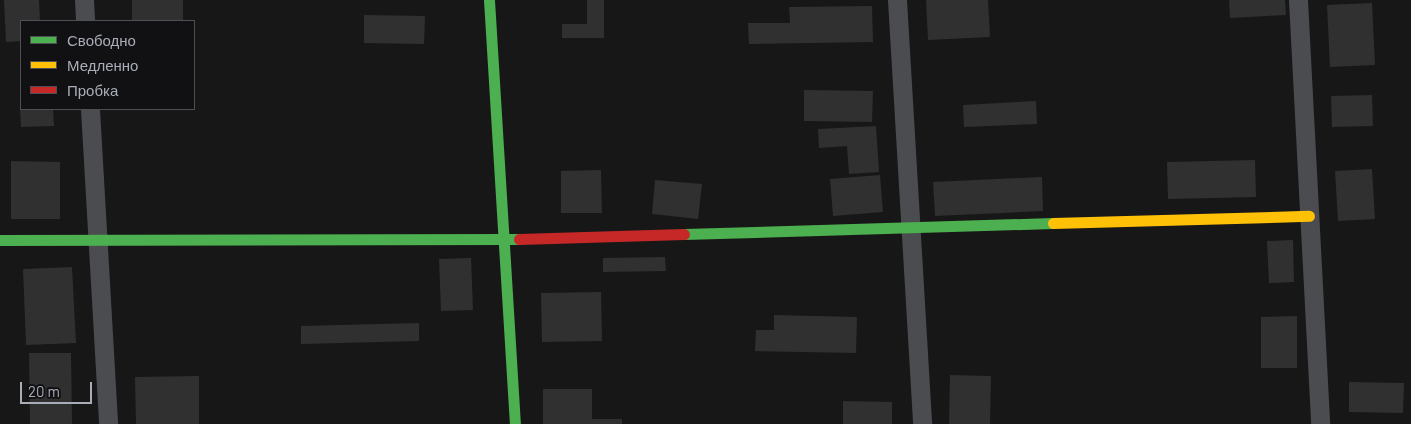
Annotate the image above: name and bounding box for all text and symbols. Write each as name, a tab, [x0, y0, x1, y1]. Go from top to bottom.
legend	[20, 20, 195, 110]
text: Свободно	[67, 31, 136, 49]
text: Медленно	[67, 56, 138, 74]
text: Пробка	[67, 81, 118, 99]
scale bar	[22, 372, 95, 404]
text: 20 m	[28, 382, 60, 400]

